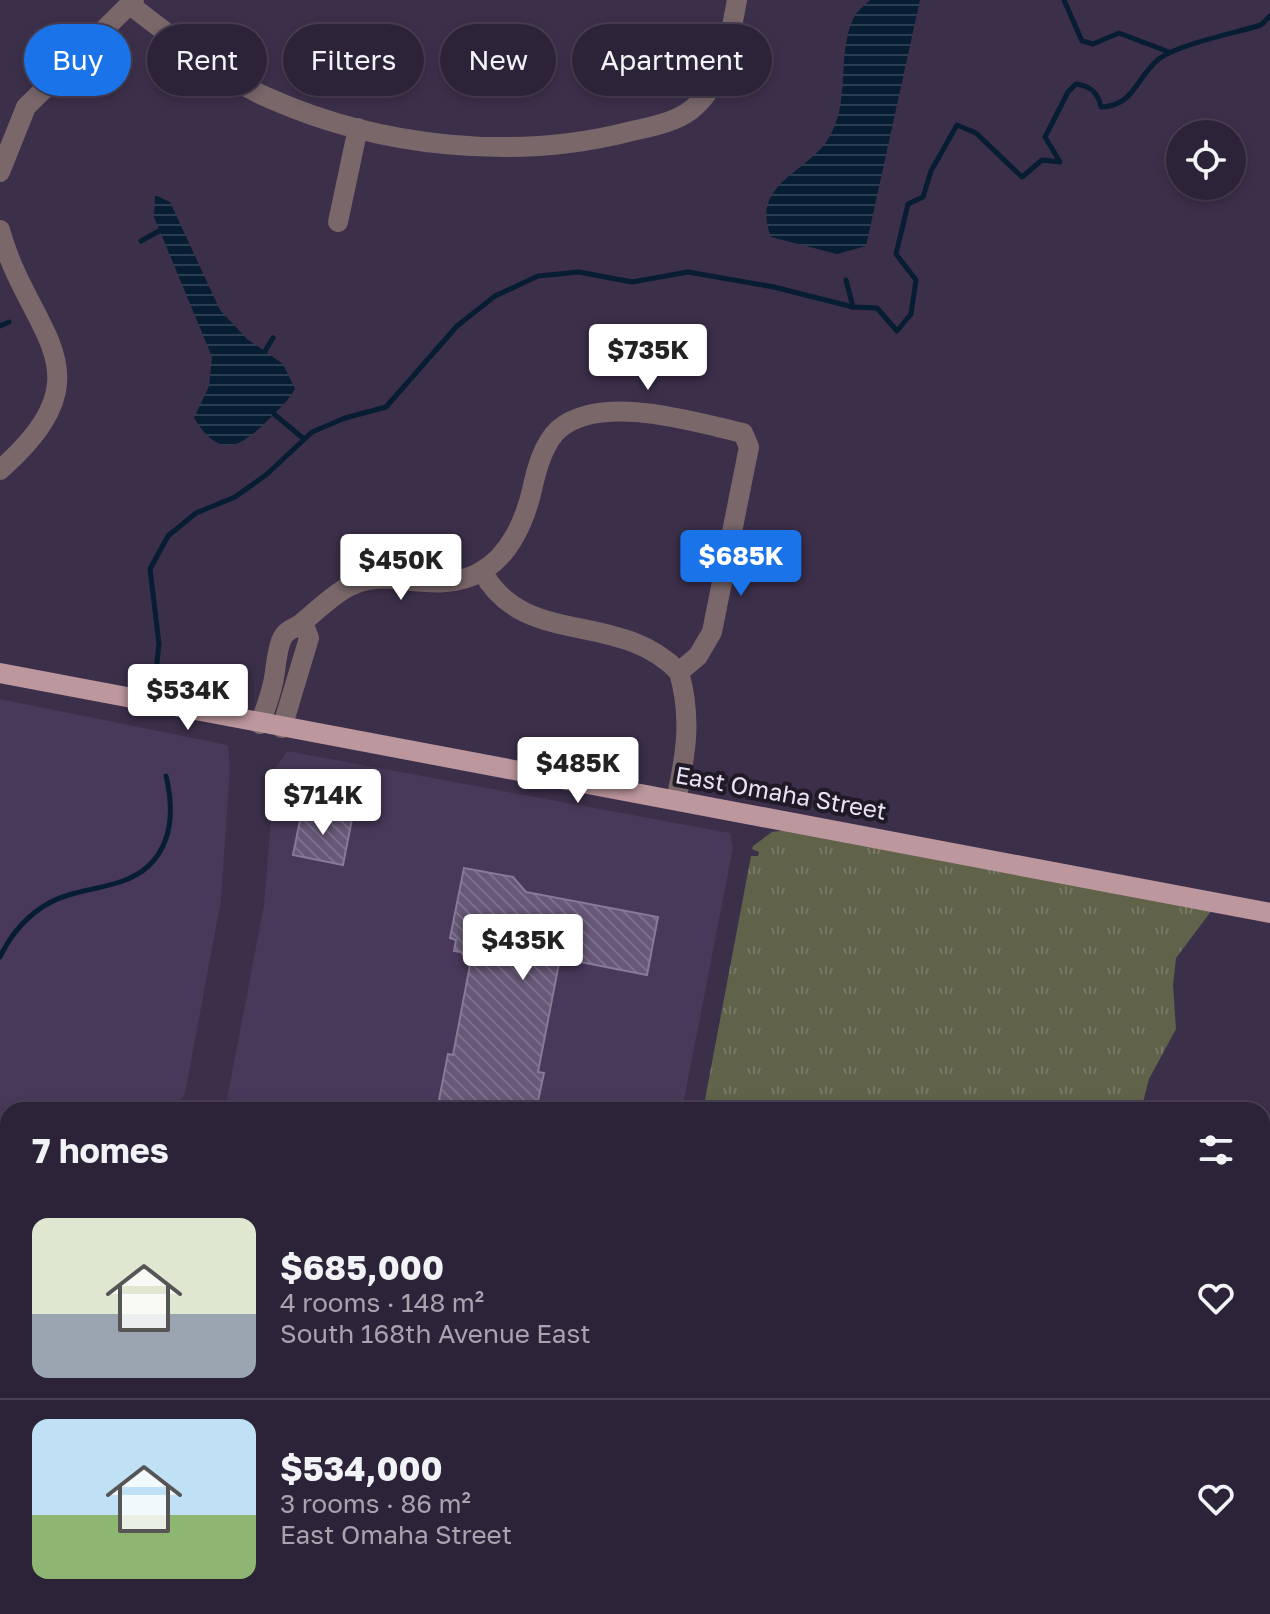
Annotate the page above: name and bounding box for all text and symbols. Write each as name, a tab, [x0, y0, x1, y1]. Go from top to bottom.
chip: Buy	[24, 24, 131, 96]
chip: Rent	[147, 24, 267, 96]
chip: Filters	[283, 24, 424, 96]
chip: New	[440, 24, 556, 96]
chip: Apartment	[572, 24, 772, 96]
map controls	[1166, 120, 1246, 200]
button: locate	[1166, 120, 1246, 200]
pin: $735K	[592, 324, 704, 392]
text: $735K	[607, 334, 689, 365]
pin: $685K	[685, 530, 797, 598]
pin: $450K	[345, 534, 457, 602]
text: $685K	[698, 540, 784, 571]
text: $450K	[358, 544, 444, 575]
pin: $534K	[132, 664, 244, 732]
text: $534K	[146, 674, 230, 705]
pin: $485K	[522, 737, 634, 805]
text: $485K	[535, 747, 621, 778]
street label: East Omaha Street	[673, 759, 889, 825]
pin: $714K	[267, 769, 379, 837]
text: $714K	[283, 779, 363, 810]
pin: $435K	[467, 914, 579, 982]
text: $435K	[481, 924, 565, 955]
icon: filters	[1194, 1128, 1238, 1172]
text: 7 homes	[32, 1130, 169, 1170]
text: $685,000	[280, 1247, 444, 1287]
icon: home	[96, 1250, 192, 1346]
icon: heart	[1194, 1276, 1238, 1320]
text: 4 rooms · 148 m²	[280, 1287, 484, 1318]
text: South 168th Avenue East	[280, 1318, 591, 1349]
text: $534,000	[280, 1448, 443, 1488]
icon: home	[96, 1451, 192, 1547]
icon: heart	[1194, 1477, 1238, 1521]
text: 3 rooms · 86 m²	[280, 1488, 471, 1519]
text: East Omaha Street	[280, 1519, 512, 1550]

